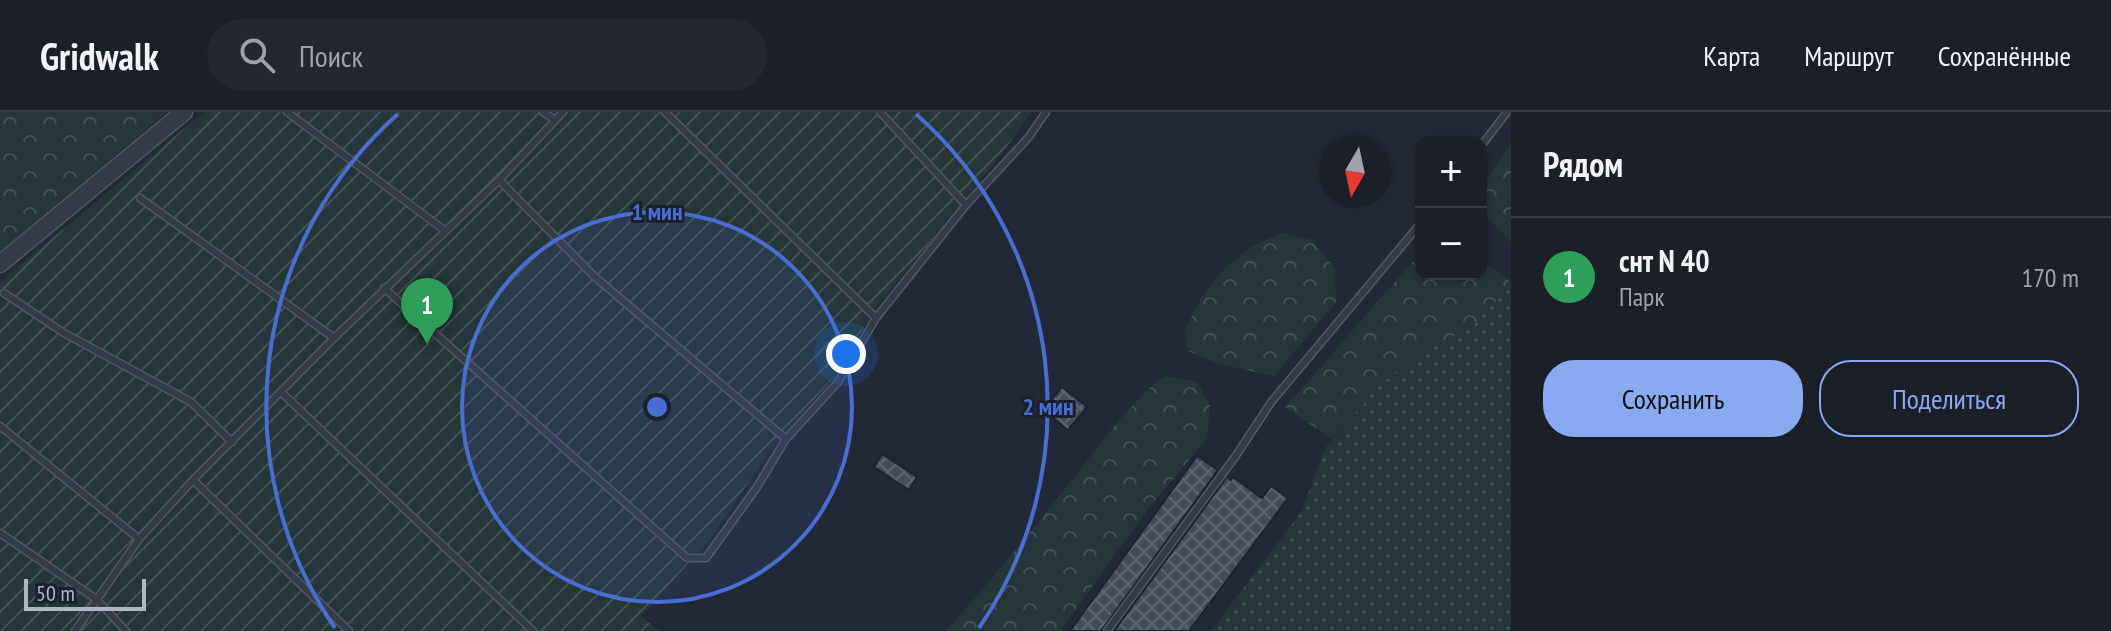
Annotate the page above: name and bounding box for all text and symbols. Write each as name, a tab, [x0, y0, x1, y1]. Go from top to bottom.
search box	[207, 19, 767, 91]
text: Gridwalk	[40, 31, 159, 80]
icon: search	[235, 33, 279, 77]
text: Поиск	[299, 36, 363, 75]
text: Карта	[1703, 37, 1760, 74]
text: Маршрут	[1804, 37, 1894, 74]
text: Сохранённые	[1938, 37, 2071, 74]
north arrow	[1319, 136, 1391, 208]
map controls	[1415, 136, 1487, 280]
button: +	[1415, 136, 1487, 208]
text: Рядом	[1543, 142, 1623, 186]
text: 1 мин	[631, 196, 683, 227]
button: −	[1415, 208, 1487, 280]
text: снт N 40	[1619, 241, 1710, 280]
text: 1	[1563, 261, 1575, 294]
text: 170 m	[2021, 261, 2079, 294]
pin: 1	[401, 278, 453, 344]
text: Парк	[1619, 280, 1664, 313]
your location	[826, 334, 866, 374]
button: Сохранить	[1543, 360, 1803, 437]
button: Поделиться	[1819, 360, 2079, 437]
text: 2 мин	[1022, 391, 1074, 422]
centre of rings	[643, 393, 671, 421]
scale bar	[24, 575, 146, 611]
text: 50 m	[36, 579, 75, 607]

